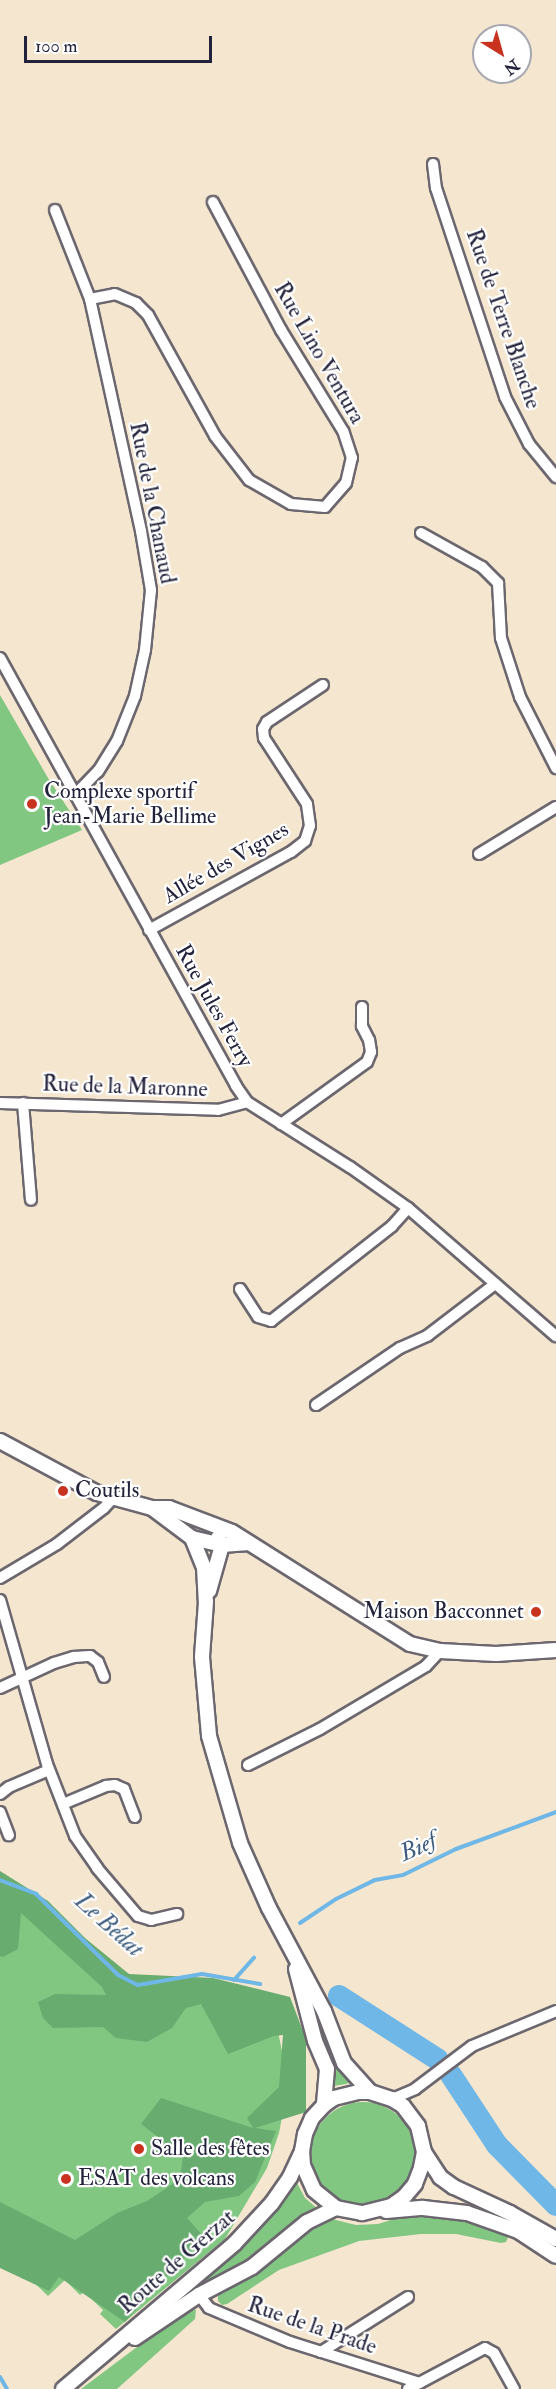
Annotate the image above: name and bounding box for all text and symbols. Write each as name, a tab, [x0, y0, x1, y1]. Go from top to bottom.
scale bar	[27, 24, 214, 62]
north arrow	[472, 24, 532, 84]
text: 100 m	[35, 35, 78, 58]
text: N	[500, 54, 523, 79]
street label: Rue de Terre Blanche	[460, 226, 546, 412]
street label: Rue Lino Ventura	[268, 278, 370, 428]
street label: Rue de la Chanaud	[123, 420, 181, 586]
place label: Complexe sportif Jean-Marie Bellime	[44, 778, 216, 830]
marker: Complexe sportif Jean-Marie Bellime	[25, 797, 39, 811]
street label: Allée des Vignes	[159, 816, 293, 910]
street label: Rue Jules Ferry	[169, 940, 259, 1072]
street label: Rue de la Maronne	[42, 1071, 208, 1103]
place label: Coutils	[75, 1478, 139, 1504]
marker: Coutils	[56, 1484, 70, 1498]
place label: Maison Bacconnet	[363, 1599, 524, 1625]
marker: Maison Bacconnet	[529, 1605, 543, 1619]
water label: Bief	[395, 1826, 441, 1868]
water label: Le Bédat	[69, 1887, 149, 1963]
place label: Salle des fêtes	[151, 2136, 270, 2162]
marker: Salle des fêtes	[132, 2142, 146, 2156]
place label: ESAT des volcans	[78, 2166, 235, 2192]
marker: ESAT des volcans	[59, 2172, 73, 2186]
street label: Route de Gerzat	[113, 2204, 241, 2320]
street label: Rue de la Prade	[244, 2292, 380, 2360]

